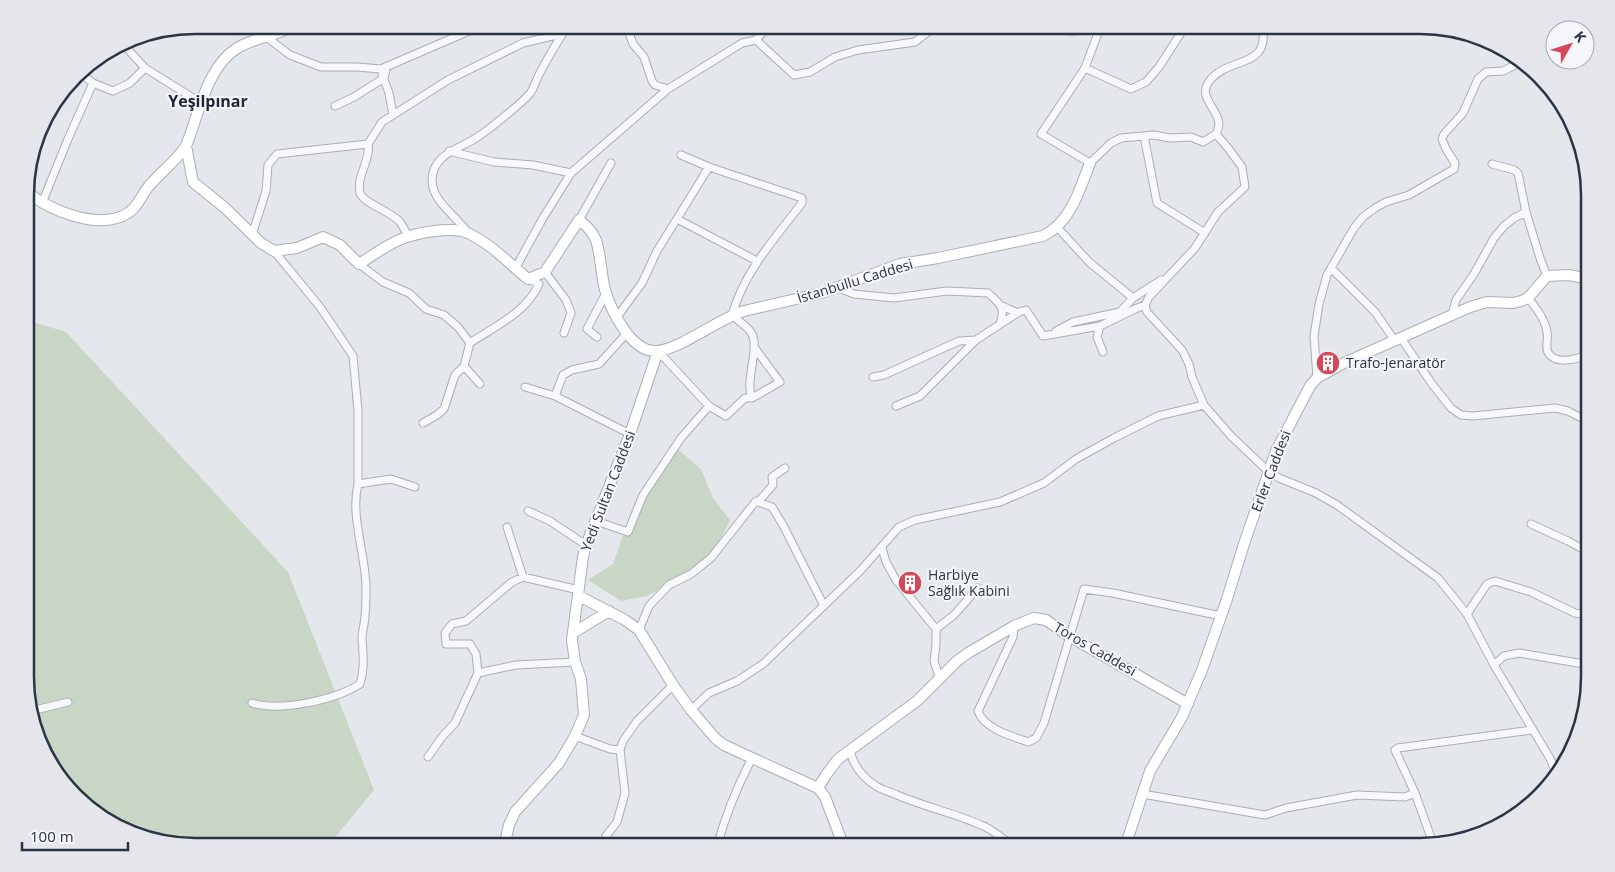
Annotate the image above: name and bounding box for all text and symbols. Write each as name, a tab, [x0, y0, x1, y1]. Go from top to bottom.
north arrow	[1545, 20, 1595, 70]
text: K	[1570, 27, 1591, 47]
district label: Yeşilpınar	[168, 90, 248, 112]
street label: İstanbullu Caddesi	[795, 254, 915, 307]
building icon: Trafo-Jenaratör	[1315, 350, 1341, 376]
place label: Trafo-Jenaratör	[1346, 353, 1446, 372]
street label: Erler Caddesi	[1246, 427, 1295, 514]
street label: Yedi Sultan Caddesi	[576, 428, 639, 554]
place label: Harbiye Sağlık Kabini	[928, 565, 1010, 600]
building icon: Harbiye Sağlık Kabini	[897, 570, 923, 596]
street label: Toros Caddesi	[1050, 617, 1140, 680]
scale bar	[22, 820, 129, 852]
text: 100 m	[30, 826, 74, 846]

